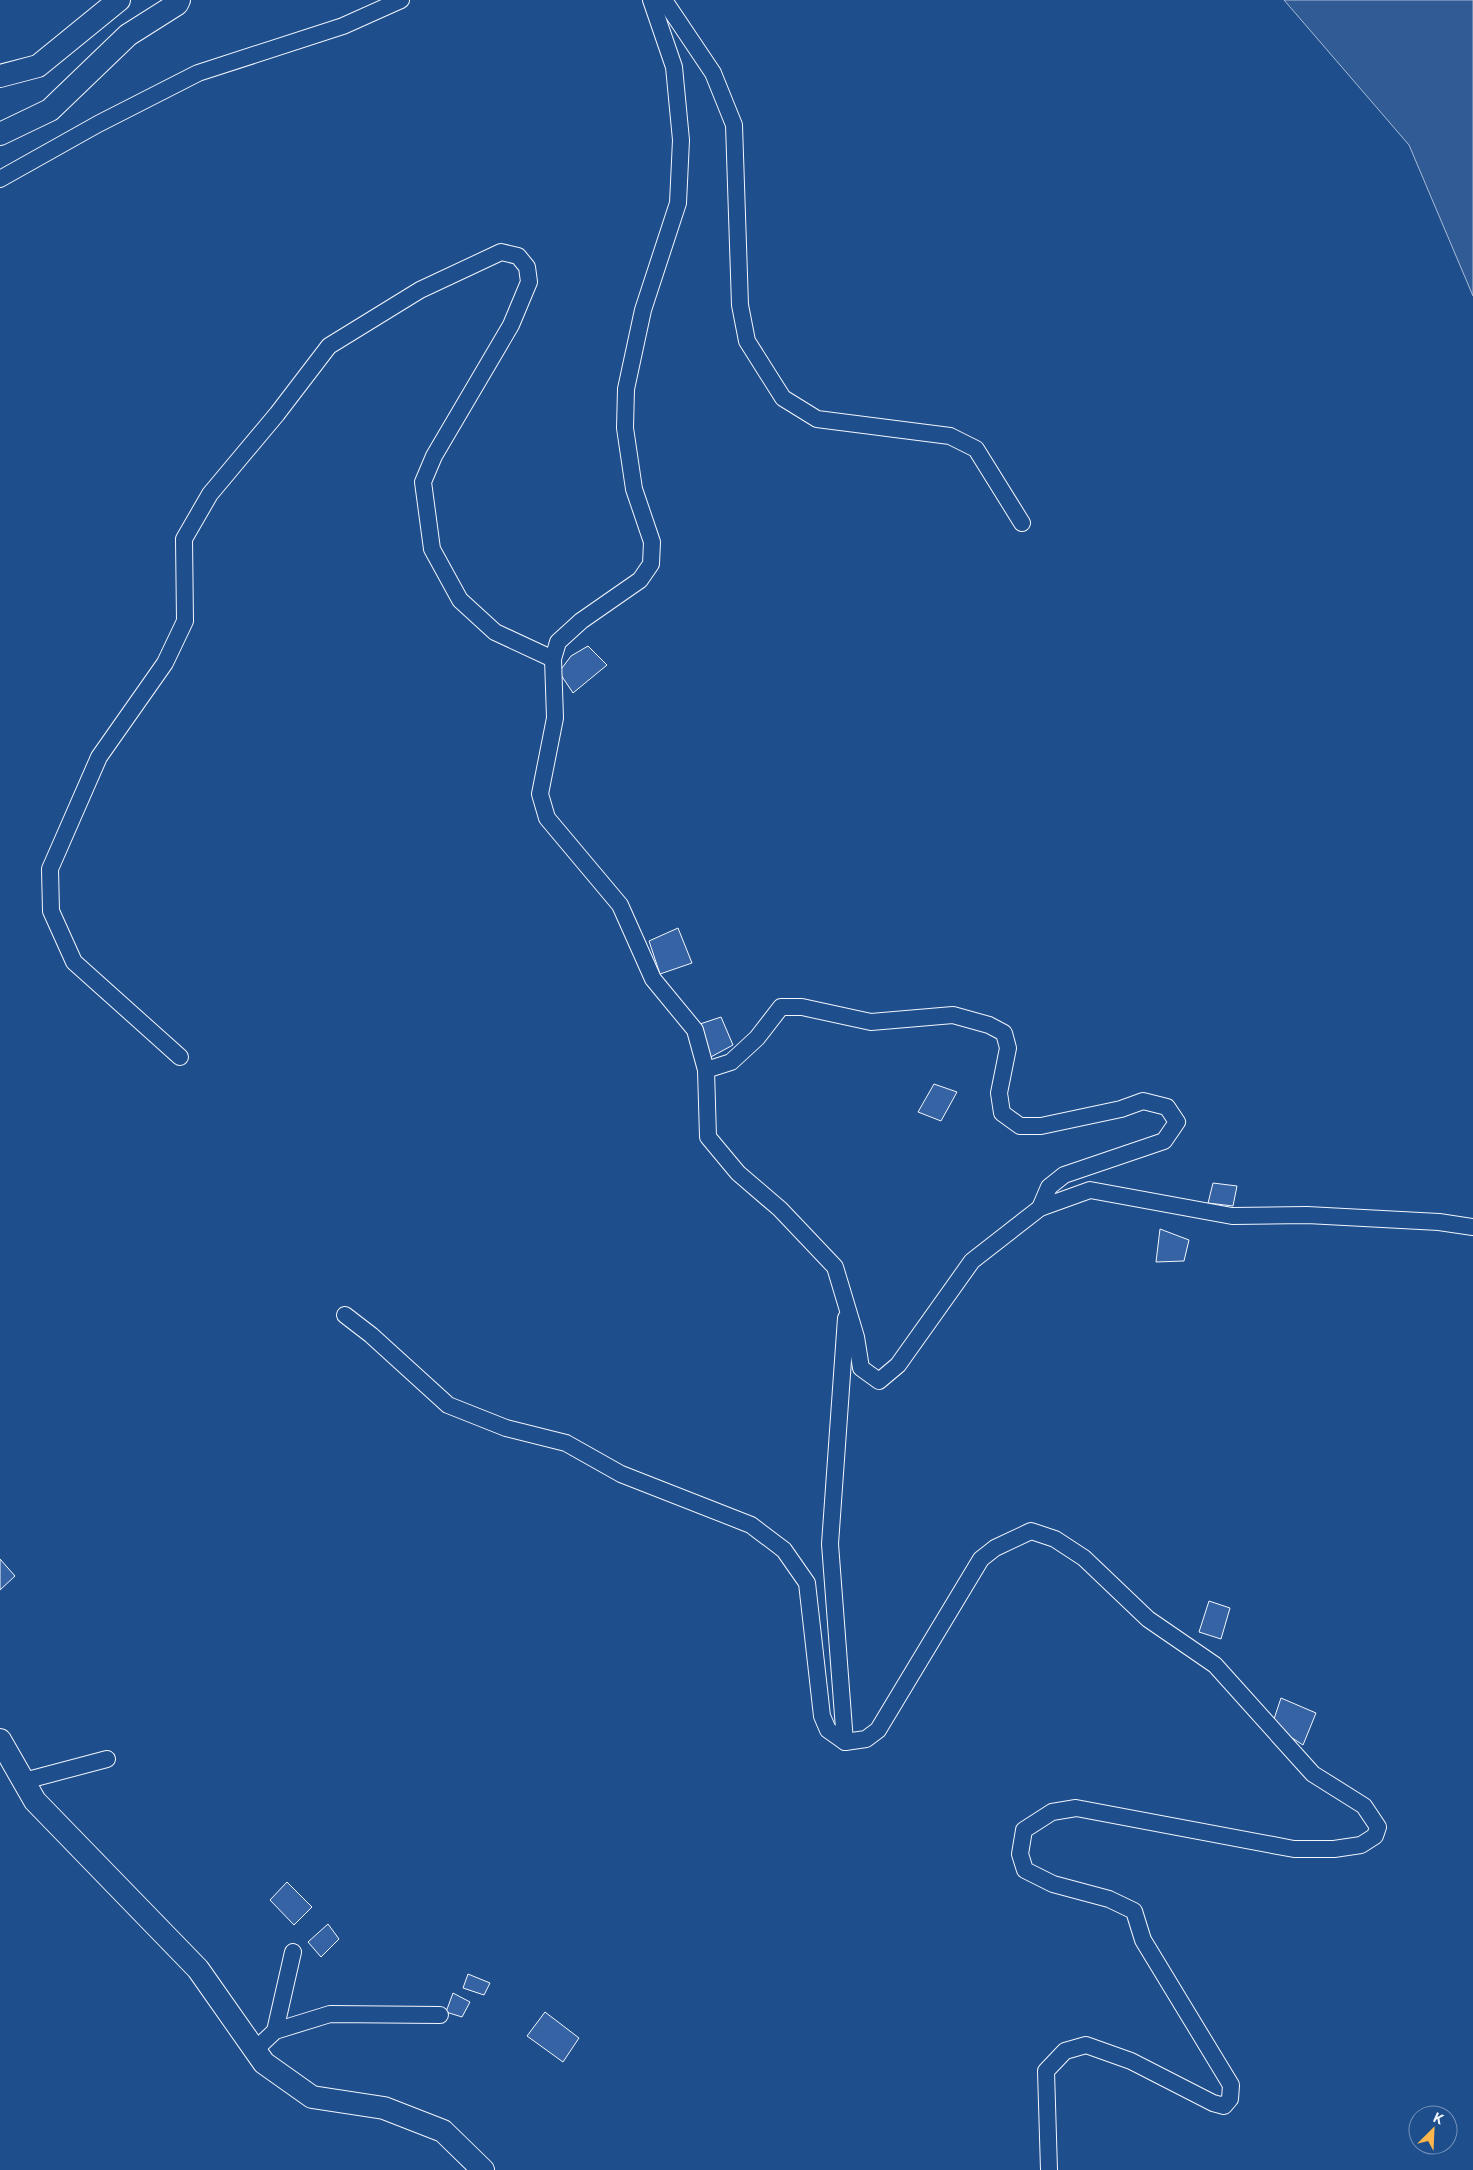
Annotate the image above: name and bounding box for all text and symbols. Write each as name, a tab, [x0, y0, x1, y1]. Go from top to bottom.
north arrow	[1408, 2105, 1458, 2155]
text: K	[1431, 2109, 1446, 2127]

